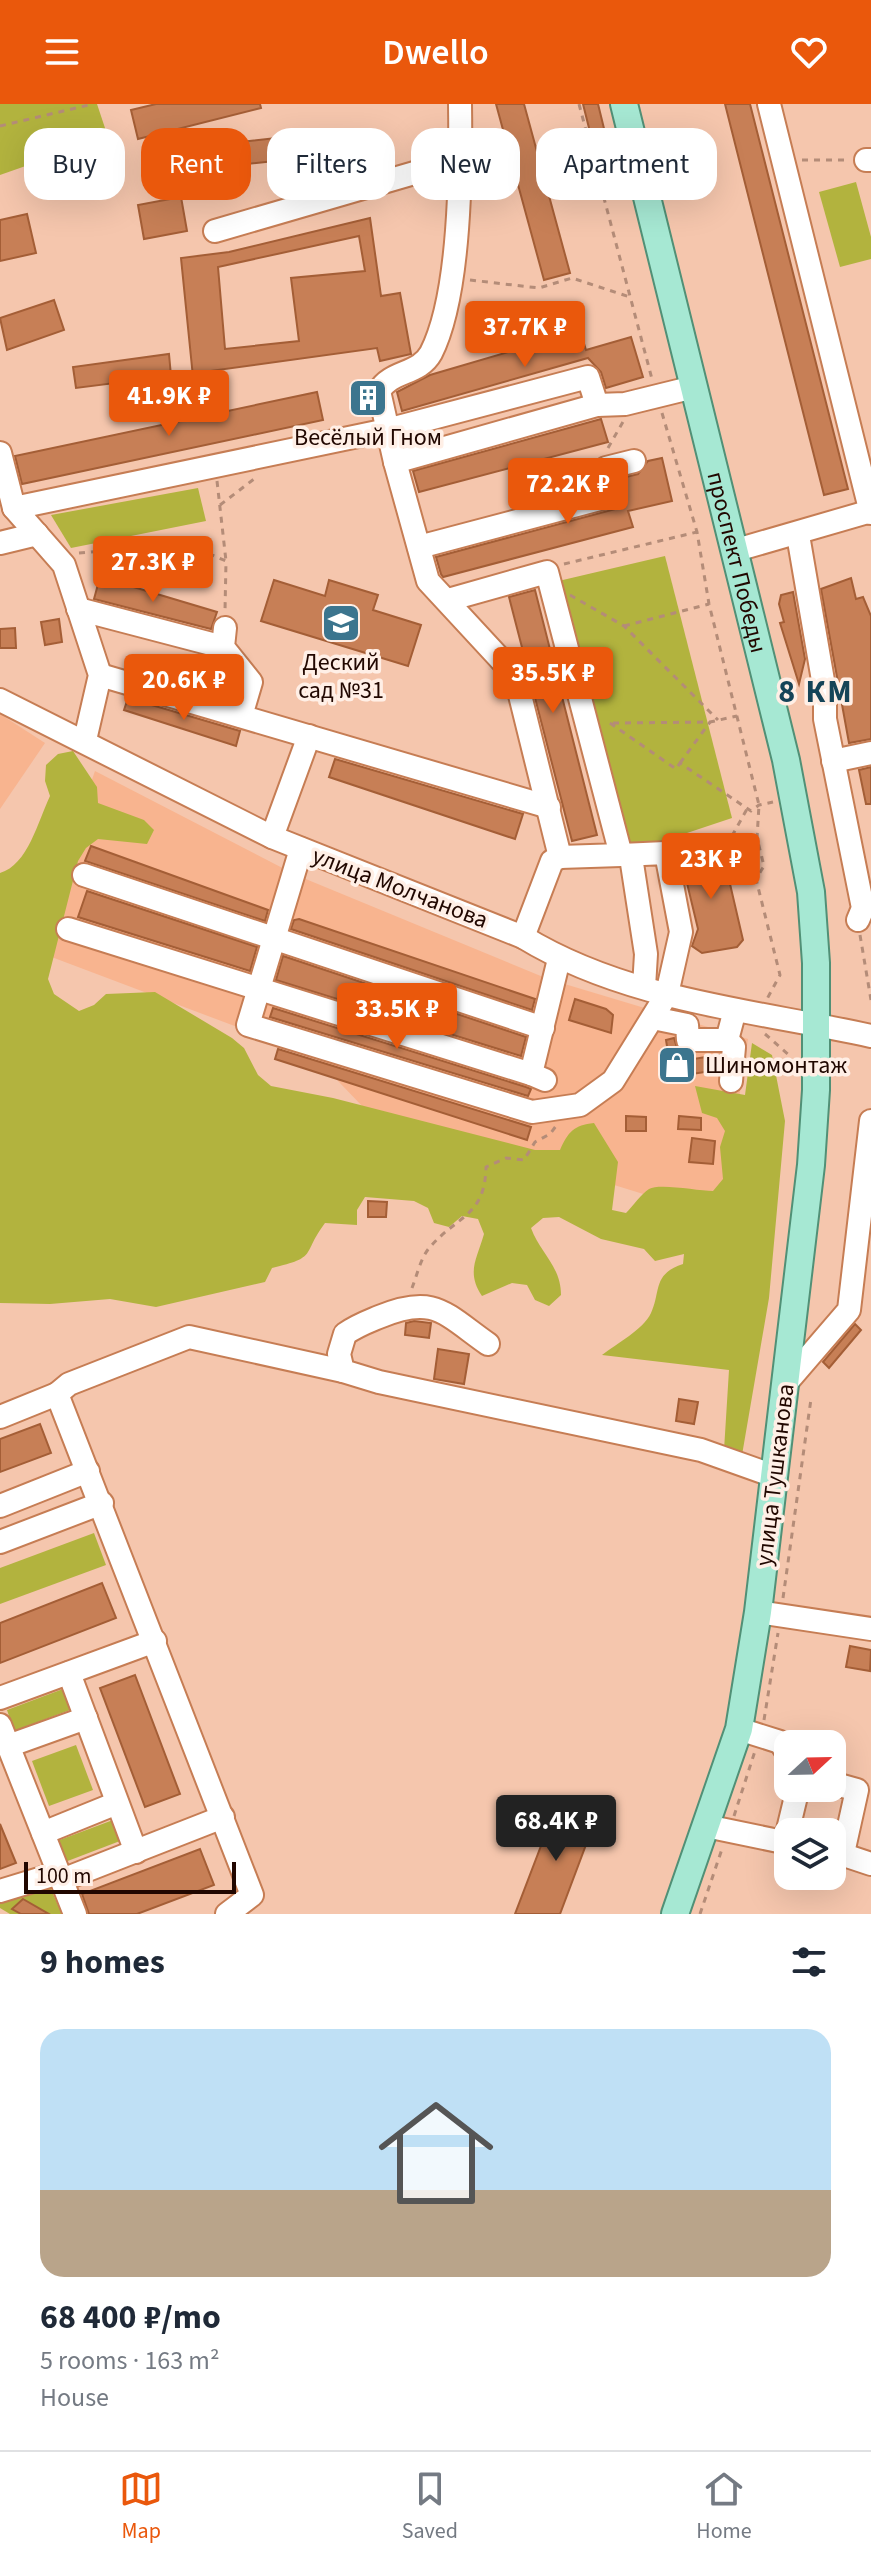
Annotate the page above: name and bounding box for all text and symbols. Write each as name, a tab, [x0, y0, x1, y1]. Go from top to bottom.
text: Dwello	[382, 27, 489, 78]
icon: menu	[40, 30, 84, 74]
icon: heart	[787, 30, 831, 74]
chip: Buy	[24, 128, 125, 200]
chip: Rent	[141, 128, 251, 200]
chip: Filters	[267, 128, 395, 200]
chip: New	[411, 128, 520, 200]
chip: Apartment	[536, 128, 717, 200]
pin: 37.7K ₽	[451, 301, 599, 369]
text: 37.7K ₽	[483, 308, 567, 345]
pin: 41.9K ₽	[95, 370, 243, 438]
text: 41.9K ₽	[127, 377, 211, 414]
building icon: Весёлый Гном	[347, 377, 389, 419]
place label: Весёлый Гном	[294, 420, 442, 455]
pin: 72.2K ₽	[494, 458, 642, 526]
text: 72.2K ₽	[526, 465, 610, 502]
street label: проспект Победы	[698, 468, 776, 656]
pin: 27.3K ₽	[79, 536, 227, 604]
text: 27.3K ₽	[111, 543, 195, 580]
school or university icon: Деский сад №31	[320, 602, 362, 644]
place label: Деский сад №31	[298, 645, 384, 708]
pin: 35.5K ₽	[479, 647, 627, 715]
pin: 20.6K ₽	[110, 654, 258, 722]
text: 35.5K ₽	[511, 654, 595, 691]
text: 20.6K ₽	[142, 661, 226, 698]
district label: 8 КМ	[778, 669, 854, 715]
pin: 23K ₽	[655, 833, 767, 901]
street label: улица Молчанова	[307, 838, 493, 938]
text: 23K ₽	[680, 840, 742, 877]
pin: 33.5K ₽	[323, 983, 471, 1051]
text: 33.5K ₽	[355, 990, 439, 1027]
shop icon: Шиномонтаж	[656, 1044, 698, 1086]
place label: Шиномонтаж	[705, 1048, 847, 1083]
street label: улица Тушканова	[746, 1382, 804, 1568]
north arrow	[774, 1730, 846, 1802]
map controls	[774, 1730, 846, 1890]
pin: 68.4K ₽	[482, 1795, 630, 1863]
text: 68.4K ₽	[514, 1802, 598, 1839]
button: layers	[774, 1818, 846, 1890]
scale bar	[24, 1858, 236, 1894]
text: 100 m	[36, 1860, 91, 1892]
text: 9 homes	[40, 1938, 165, 1987]
icon: filters	[787, 1940, 831, 1984]
icon: home	[364, 2081, 508, 2225]
text: 68 400 ₽/mo	[40, 2293, 221, 2342]
text: 5 rooms · 163 m²	[40, 2342, 219, 2379]
text: House	[40, 2379, 109, 2416]
tab: Map	[119, 2467, 163, 2547]
tab: Saved	[402, 2467, 458, 2547]
tab: Home	[696, 2467, 752, 2547]

